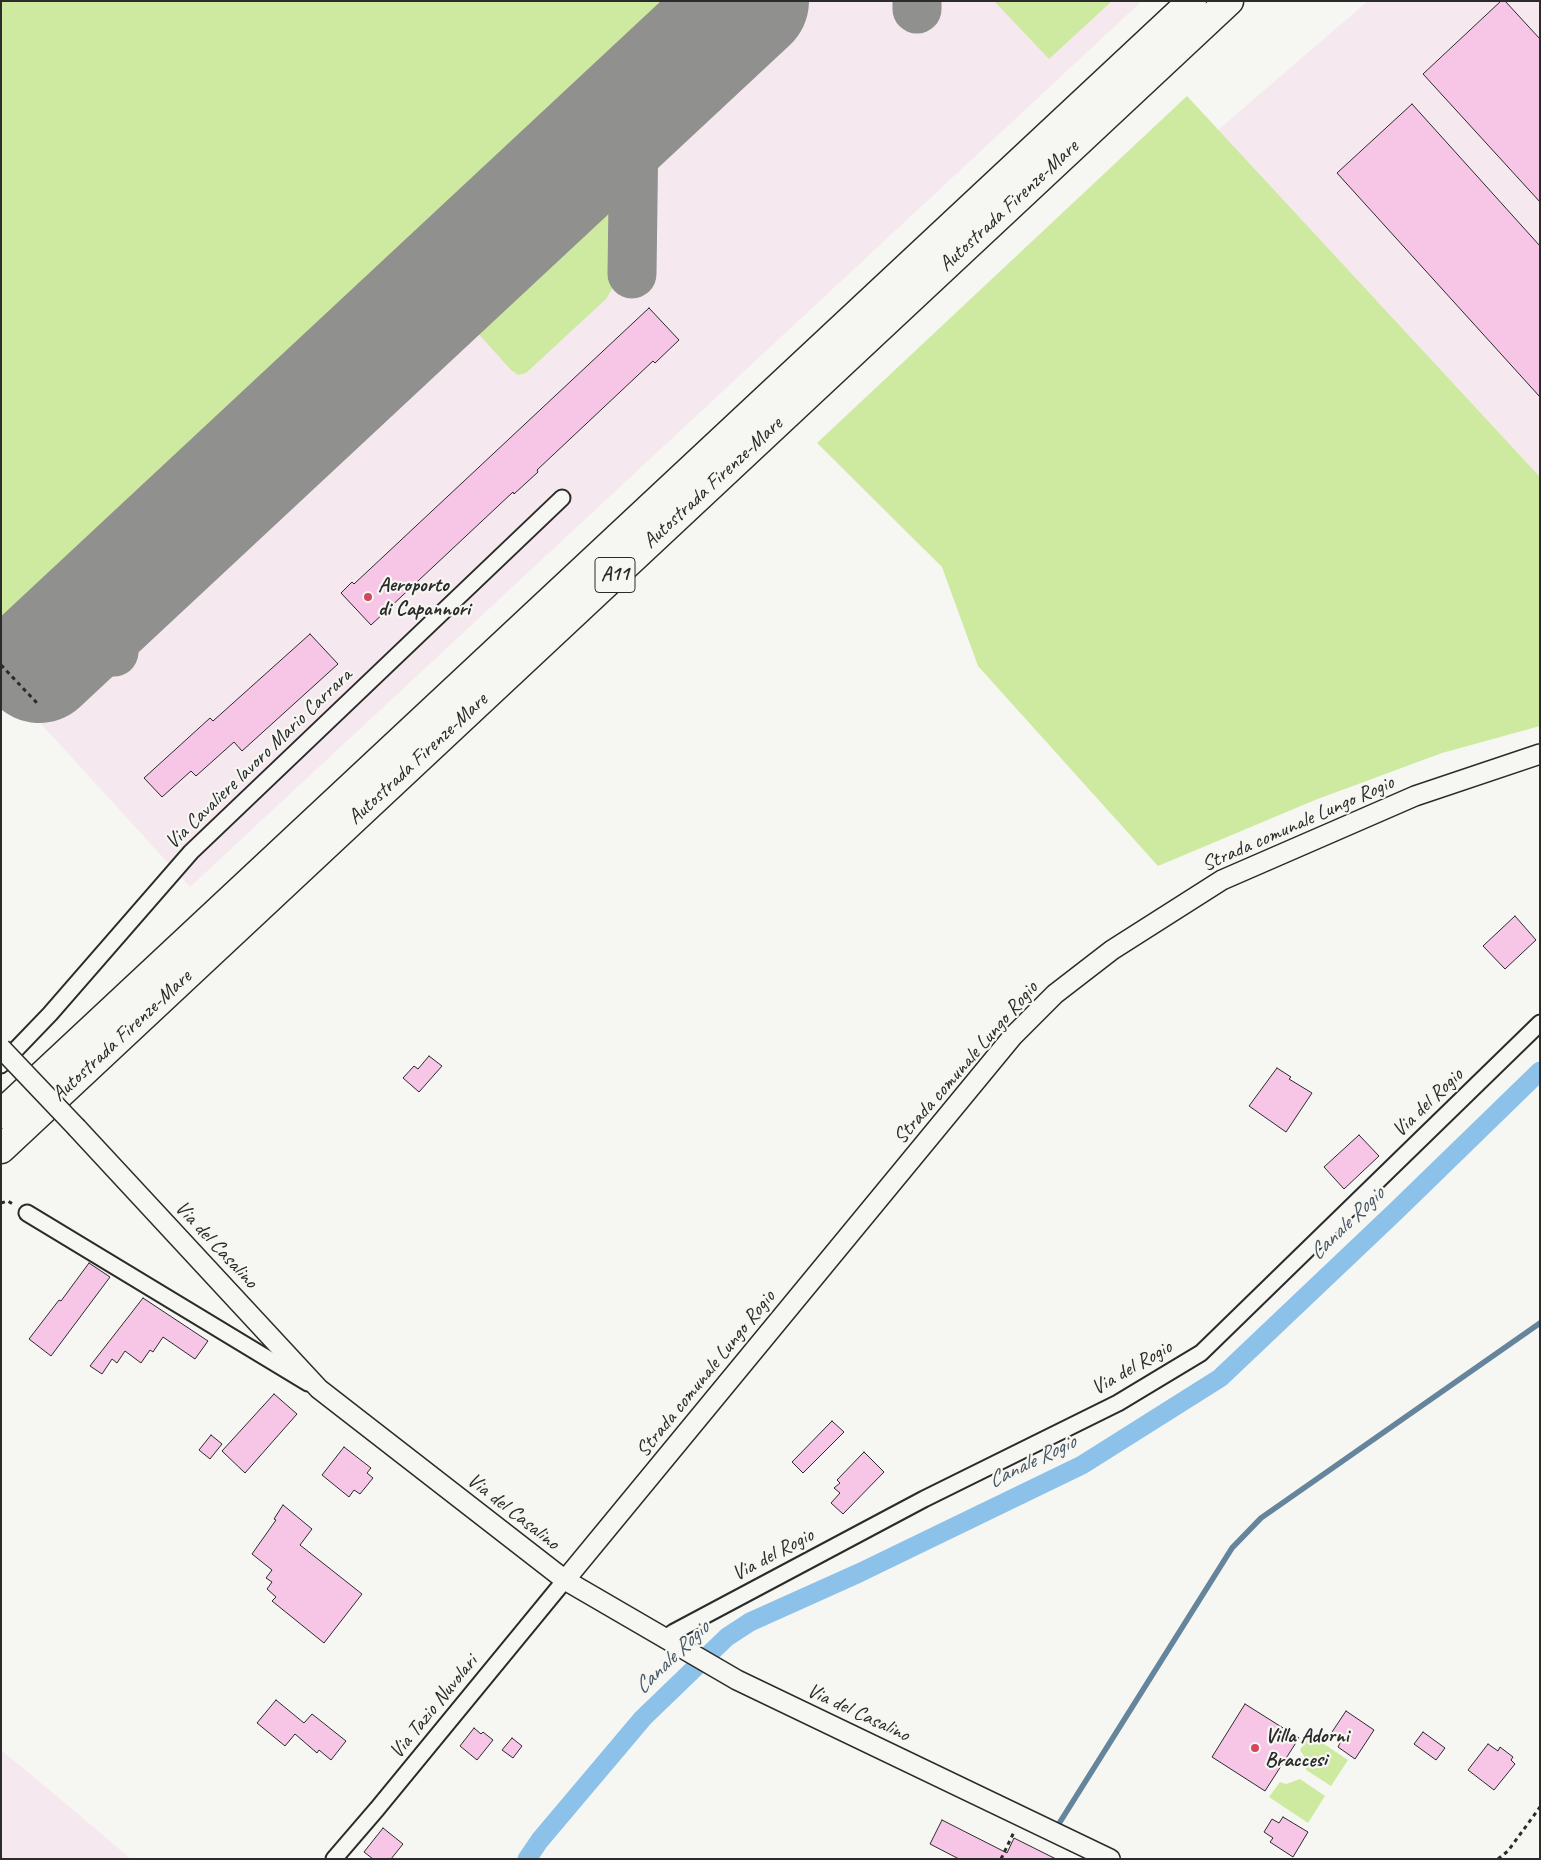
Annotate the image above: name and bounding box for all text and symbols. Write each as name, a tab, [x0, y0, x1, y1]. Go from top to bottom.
street label: Autostrada Firenze-Mare	[934, 135, 1084, 277]
street label: Autostrada Firenze-Mare	[638, 412, 788, 554]
road number: A11	[595, 558, 635, 592]
place label: Aeroporto di Capannori	[378, 572, 470, 622]
marker: Aeroporto di Capannori	[362, 591, 374, 603]
street label: Via Cavaliere lavoro Mario Carrara	[160, 663, 358, 855]
street label: Autostrada Firenze-Mare	[343, 688, 493, 830]
street label: Strada comunale Lungo Rogio	[1198, 770, 1398, 878]
street label: Autostrada Firenze-Mare	[47, 965, 197, 1107]
street label: Strada comunale Lungo Rogio	[888, 976, 1044, 1150]
street label: Via del Rogio	[1387, 1063, 1469, 1143]
water label: Canale Rogio	[1304, 1182, 1390, 1266]
street label: Via del Casalino	[169, 1196, 263, 1294]
street label: Strada comunale Lungo Rogio	[631, 1285, 781, 1463]
street label: Via del Rogio	[1087, 1335, 1177, 1401]
water label: Canale Rogio	[984, 1430, 1080, 1494]
street label: Via del Casalino	[462, 1468, 564, 1556]
street label: Via del Rogio	[728, 1523, 818, 1587]
water label: Canale Rogio	[629, 1616, 715, 1700]
street label: Via Tazio Nuvolari	[385, 1650, 483, 1764]
street label: Via del Casalino	[803, 1678, 913, 1748]
place label: Villa Adorni Braccesi	[1265, 1723, 1349, 1773]
marker: Villa Adorni Braccesi	[1249, 1742, 1261, 1754]

